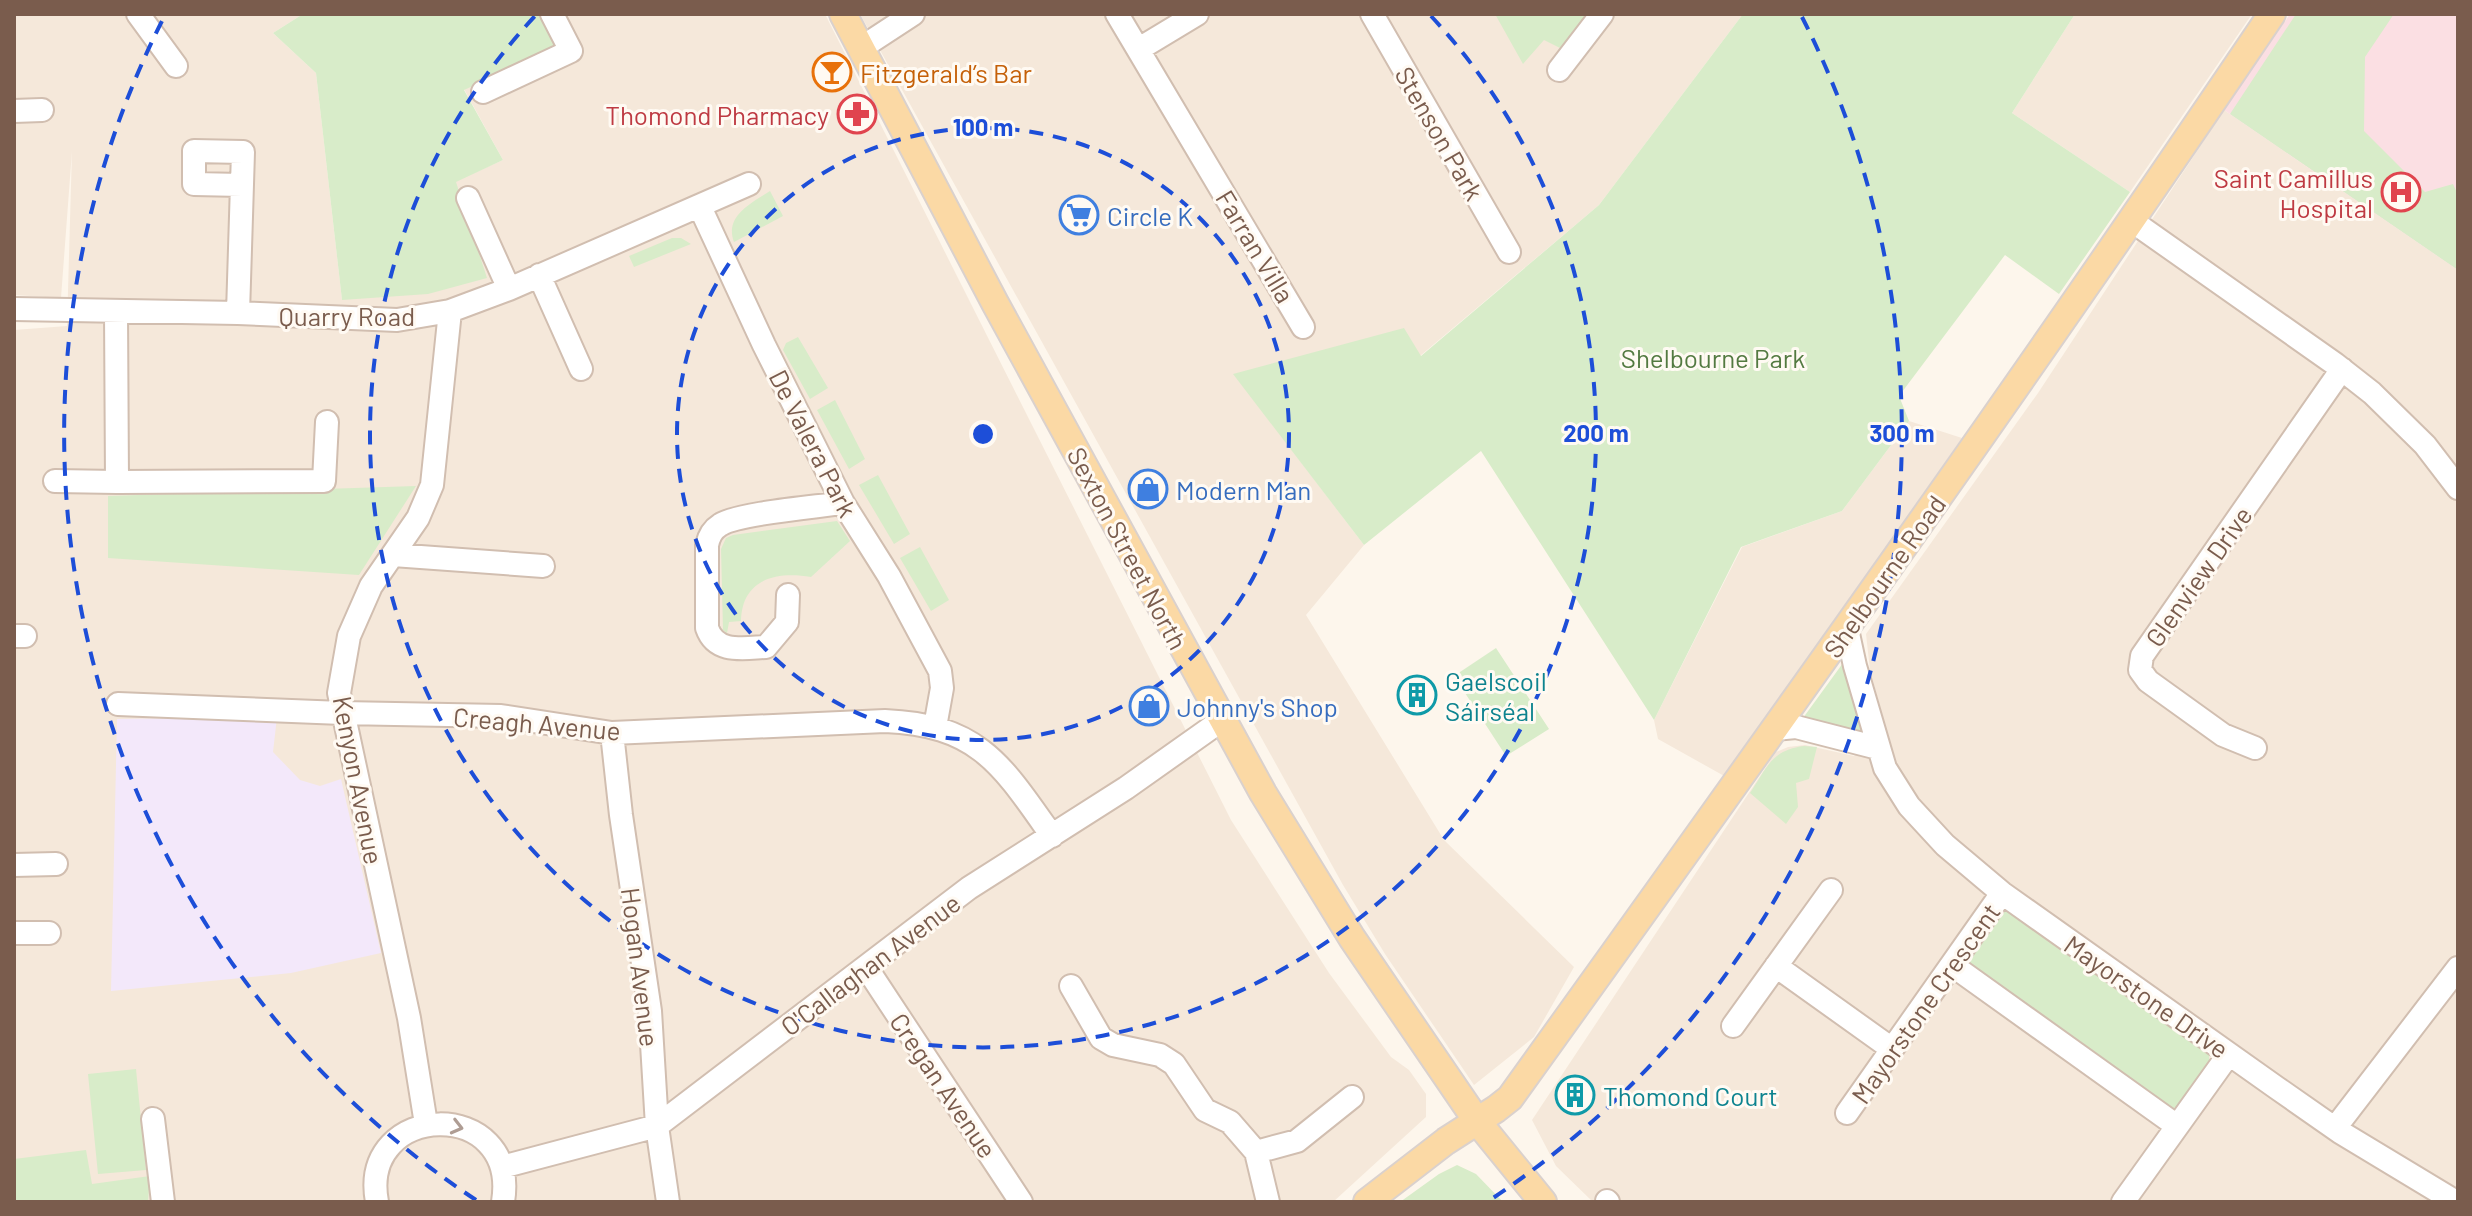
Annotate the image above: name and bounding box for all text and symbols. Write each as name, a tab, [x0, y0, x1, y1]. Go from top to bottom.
bar icon: Fitzgerald’s Bar	[811, 51, 853, 93]
place label: Fitzgerald’s Bar	[860, 57, 1032, 88]
street label: Stenson Park	[1389, 61, 1491, 205]
pharmacy icon: Thomond Pharmacy	[836, 93, 878, 135]
place label: Thomond Pharmacy	[605, 99, 829, 130]
text: 100 m	[953, 112, 1013, 141]
place label: Saint Camillus Hospital	[2214, 162, 2373, 223]
hospital icon: Saint Camillus Hospital	[2380, 171, 2422, 213]
street label: Farran Villa	[1210, 184, 1302, 308]
supermarket icon: Circle K	[1058, 194, 1100, 236]
place label: Circle K	[1107, 200, 1193, 231]
street label: Quarry Road	[279, 300, 415, 331]
park label: Shelbourne Park	[1621, 342, 1805, 373]
street label: De Valera Park	[764, 364, 864, 522]
text: 200 m	[1563, 418, 1629, 447]
text: 300 m	[1869, 418, 1935, 447]
centre of rings	[969, 420, 997, 448]
street label: Sexton Street North	[1062, 441, 1194, 655]
shop icon: Modern Man	[1127, 468, 1169, 510]
place label: Modern Man	[1176, 474, 1311, 505]
street label: Shelbourne Road	[1817, 489, 1951, 663]
street label: Glenview Drive	[2138, 500, 2258, 652]
place label: Gaelscoil Sáirséal	[1445, 665, 1547, 726]
building icon: Gaelscoil Sáirséal	[1396, 674, 1438, 716]
shop icon: Johnny's Shop	[1128, 685, 1170, 727]
place label: Johnny's Shop	[1177, 691, 1338, 722]
street label: Kenyon Avenue	[327, 693, 391, 867]
street label: Creagh Avenue	[452, 700, 622, 746]
street label: Hogan Avenue	[616, 886, 666, 1048]
street label: O'Callaghan Avenue	[774, 886, 966, 1042]
street label: Mayorstone Crescent	[1844, 897, 2006, 1109]
street label: Mayorstone Drive	[2059, 928, 2235, 1064]
street label: Cregan Avenue	[884, 1007, 1004, 1163]
building icon: Thomond Court	[1554, 1074, 1596, 1116]
place label: Thomond Court	[1603, 1080, 1778, 1111]
one-way arrow	[450, 1117, 464, 1134]

